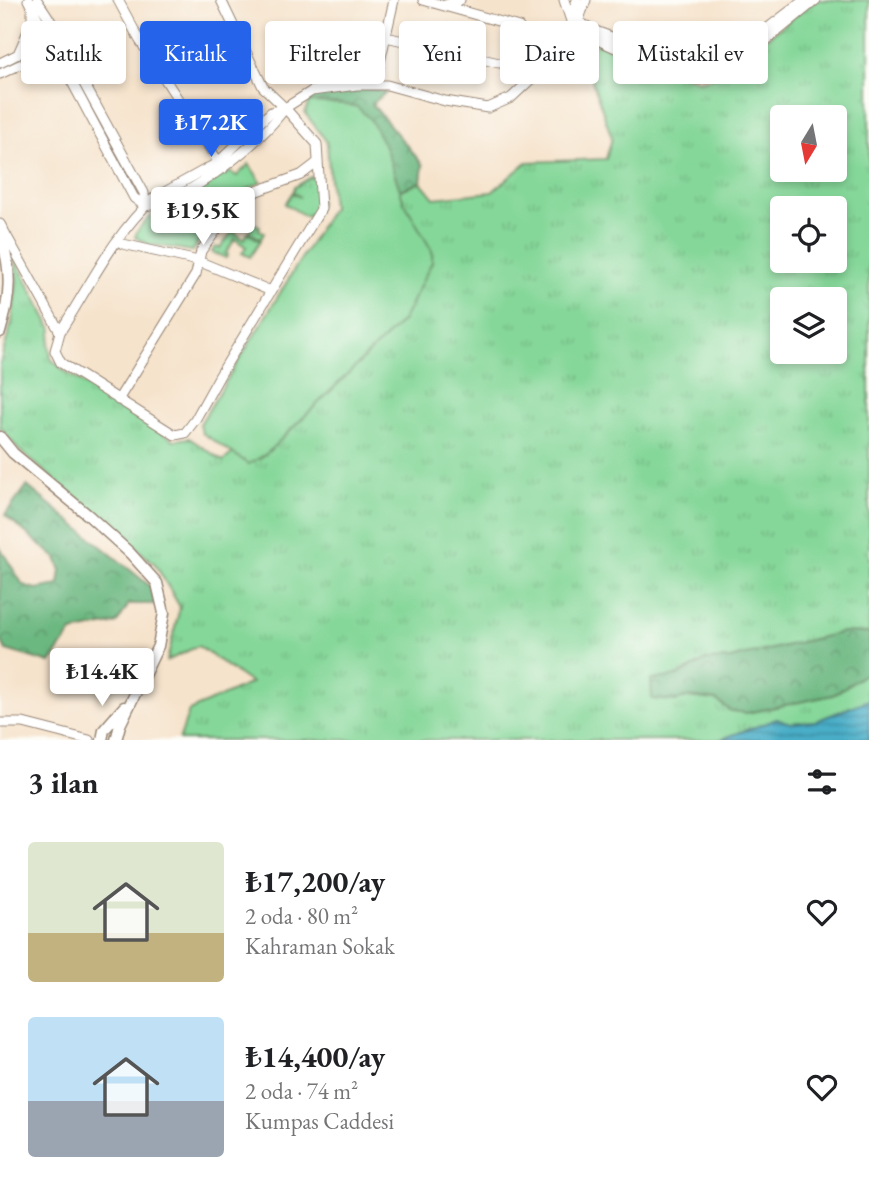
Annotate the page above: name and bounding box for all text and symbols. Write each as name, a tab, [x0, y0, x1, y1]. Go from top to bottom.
chip: Satılık	[21, 21, 126, 84]
chip: Kiralık	[140, 21, 251, 84]
chip: Filtreler	[265, 21, 385, 84]
chip: Yeni	[399, 21, 486, 84]
chip: Daire	[500, 21, 599, 84]
chip: Müstakil ev	[613, 21, 768, 84]
pin: ₺17.2K	[154, 100, 268, 159]
north arrow	[770, 105, 847, 182]
map controls	[770, 105, 847, 364]
text: ₺17.2K	[175, 107, 247, 137]
pin: ₺19.5K	[146, 188, 260, 247]
text: ₺19.5K	[167, 195, 239, 225]
button: locate	[770, 196, 847, 273]
button: layers	[770, 287, 847, 364]
pin: ₺14.4K	[45, 648, 159, 708]
text: ₺14.4K	[66, 656, 138, 686]
text: 3 ilan	[28, 763, 99, 802]
icon: filters	[803, 763, 841, 801]
text: ₺17,200/ay	[245, 862, 385, 901]
icon: home	[84, 870, 168, 954]
icon: heart	[803, 893, 841, 931]
text: 2 oda · 80 m²	[245, 901, 358, 931]
text: Kahraman Sokak	[245, 931, 395, 961]
text: ₺14,400/ay	[245, 1037, 385, 1076]
icon: home	[84, 1045, 168, 1129]
icon: heart	[803, 1068, 841, 1106]
text: 2 oda · 74 m²	[245, 1076, 358, 1106]
text: Kumpas Caddesi	[245, 1106, 394, 1136]

